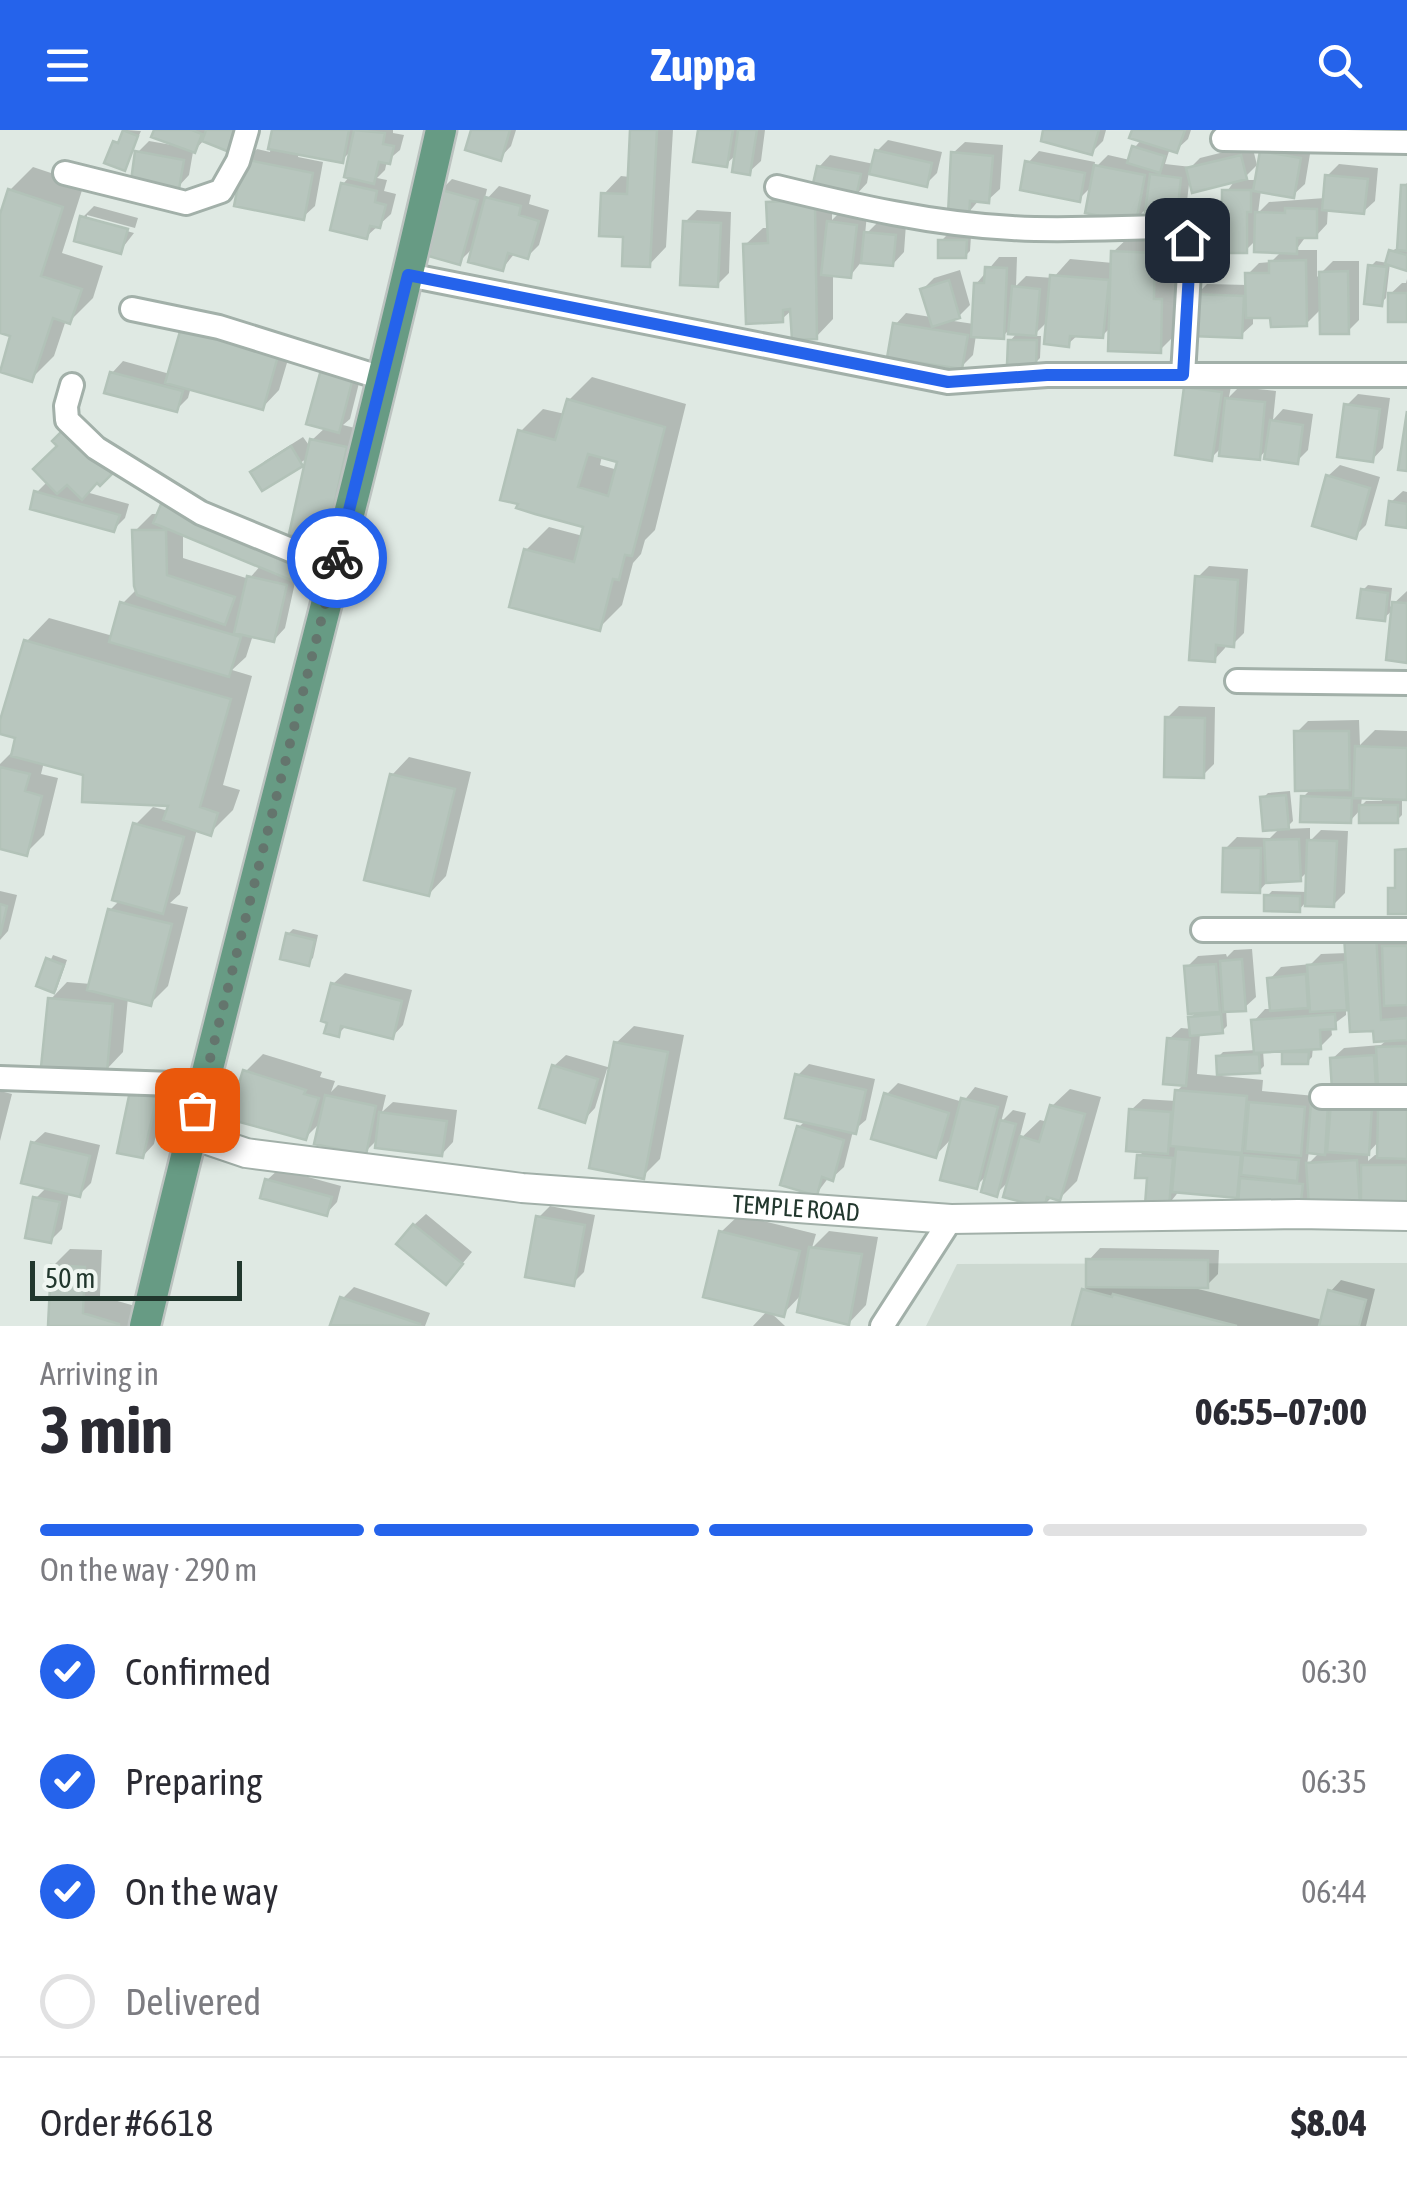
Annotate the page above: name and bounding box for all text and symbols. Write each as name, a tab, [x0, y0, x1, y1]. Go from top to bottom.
icon: menu	[40, 38, 95, 93]
icon: search	[1312, 38, 1367, 93]
text: Zuppa	[651, 39, 756, 91]
pin	[1145, 198, 1230, 283]
icon: home	[1160, 213, 1215, 268]
courier	[287, 508, 387, 608]
icon: bike	[310, 531, 365, 586]
pin	[155, 1068, 240, 1153]
icon: bag	[170, 1083, 225, 1138]
street label: TEMPLE ROAD	[731, 1189, 861, 1226]
scale bar	[30, 1256, 242, 1300]
text: 50 m	[45, 1262, 95, 1294]
text: Arriving in	[40, 1355, 159, 1392]
text: 06:55–07:00	[1195, 1390, 1367, 1433]
text: 3 min	[40, 1392, 173, 1467]
text: On the way · 290 m	[40, 1551, 257, 1588]
icon: check	[40, 1644, 95, 1699]
text: Confirmed	[125, 1650, 271, 1693]
text: 06:30	[1301, 1653, 1367, 1690]
icon: check	[40, 1754, 95, 1809]
text: Preparing	[125, 1760, 263, 1803]
text: 06:35	[1301, 1763, 1367, 1800]
icon: check	[40, 1864, 95, 1919]
text: On the way	[125, 1870, 278, 1913]
text: 06:44	[1301, 1873, 1367, 1910]
text: Delivered	[125, 1980, 261, 2023]
text: Order #6618	[40, 2101, 213, 2144]
text: $8.04	[1291, 2101, 1367, 2144]

